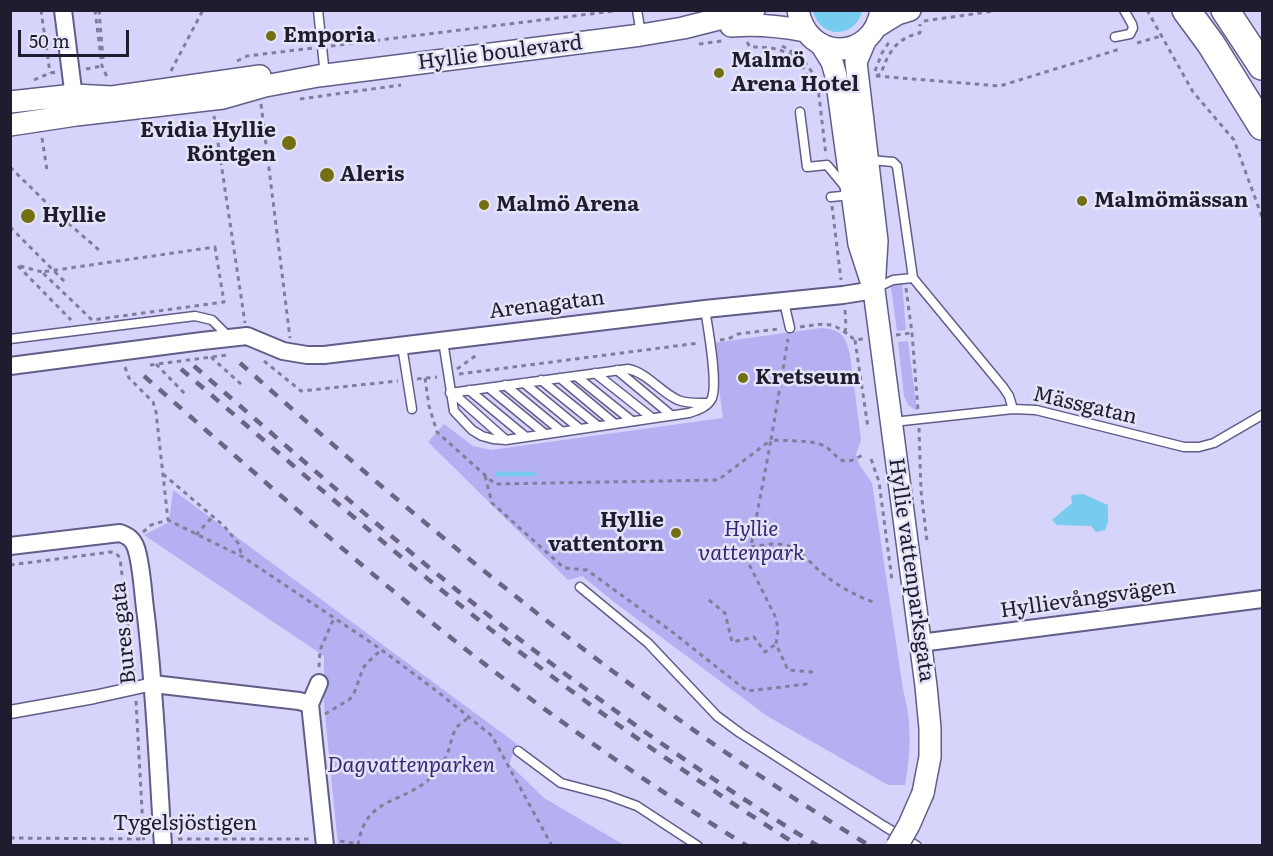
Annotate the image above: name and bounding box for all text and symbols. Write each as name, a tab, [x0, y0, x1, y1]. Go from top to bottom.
scale bar	[21, 18, 132, 56]
place label: Emporia	[283, 23, 376, 49]
text: 50 m	[29, 27, 70, 54]
marker: Emporia	[264, 29, 278, 43]
street label: Hyllie boulevard	[416, 30, 584, 76]
place label: Malmö Arena Hotel	[731, 48, 859, 98]
marker: Malmö Arena Hotel	[712, 66, 726, 80]
place label: Evidia Hyllie Röntgen	[140, 118, 276, 168]
marker: Evidia Hyllie Röntgen	[280, 134, 298, 152]
place label: Aleris	[340, 162, 405, 188]
marker: Aleris	[318, 166, 336, 184]
place label: Malmömässan	[1094, 188, 1248, 214]
place label: Malmö Arena	[496, 192, 639, 218]
marker: Malmömässan	[1075, 194, 1089, 208]
marker: Malmö Arena	[477, 198, 491, 212]
place label: Hyllie	[42, 203, 106, 229]
marker: Hyllie	[19, 207, 37, 225]
street label: Arenagatan	[488, 285, 606, 325]
place label: Kretseum	[755, 365, 860, 391]
marker: Kretseum	[736, 371, 750, 385]
street label: Mässgatan	[1030, 382, 1140, 430]
street label: Hyllie vattenparksgata	[883, 456, 939, 684]
place label: Hyllie vattentorn	[548, 508, 664, 558]
park label: Hyllie vattenpark	[697, 517, 805, 567]
marker: Hyllie vattentorn	[669, 526, 683, 540]
street label: Hyllievångsvägen	[999, 574, 1177, 624]
street label: Bures gata	[106, 580, 142, 686]
park label: Dagvattenparken	[327, 753, 495, 779]
street label: Tygelsjöstigen	[113, 811, 257, 837]

